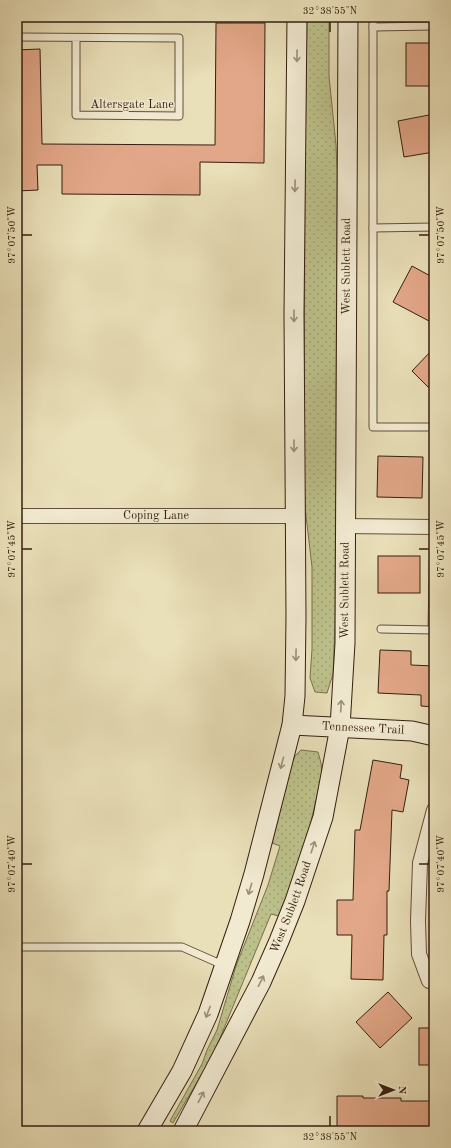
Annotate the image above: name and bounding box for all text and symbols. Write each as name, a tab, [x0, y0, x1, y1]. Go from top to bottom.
text: 32°38'55"N	[303, 6, 358, 16]
one-way arrow	[293, 49, 301, 62]
street label: Altersgate Lane	[90, 99, 174, 111]
one-way arrow	[291, 179, 299, 192]
text: 97°07'50"W	[7, 206, 17, 264]
text: 97°07'50"W	[436, 206, 446, 264]
street label: West Sublett Road	[341, 218, 353, 315]
one-way arrow	[290, 309, 298, 322]
one-way arrow	[290, 439, 298, 452]
street label: Coping Lane	[123, 510, 189, 522]
text: 97°07'45"W	[7, 520, 17, 578]
text: 97°07'45"W	[436, 520, 446, 578]
street label: West Sublett Road	[339, 542, 351, 639]
one-way arrow	[292, 648, 299, 661]
one-way arrow	[337, 700, 344, 713]
street label: Tennessee Trail	[321, 720, 404, 737]
one-way arrow	[278, 756, 285, 769]
text: 97°07'40"W	[7, 835, 17, 893]
text: 97°07'40"W	[436, 835, 446, 893]
one-way arrow	[310, 841, 317, 854]
street label: West Sublett Road	[268, 860, 314, 955]
one-way arrow	[246, 882, 253, 895]
one-way arrow	[258, 975, 265, 987]
one-way arrow	[204, 1006, 212, 1018]
north arrow	[373, 1070, 413, 1110]
text: N	[396, 1086, 407, 1095]
one-way arrow	[198, 1091, 206, 1103]
text: 32°38'55"N	[303, 1132, 358, 1142]

